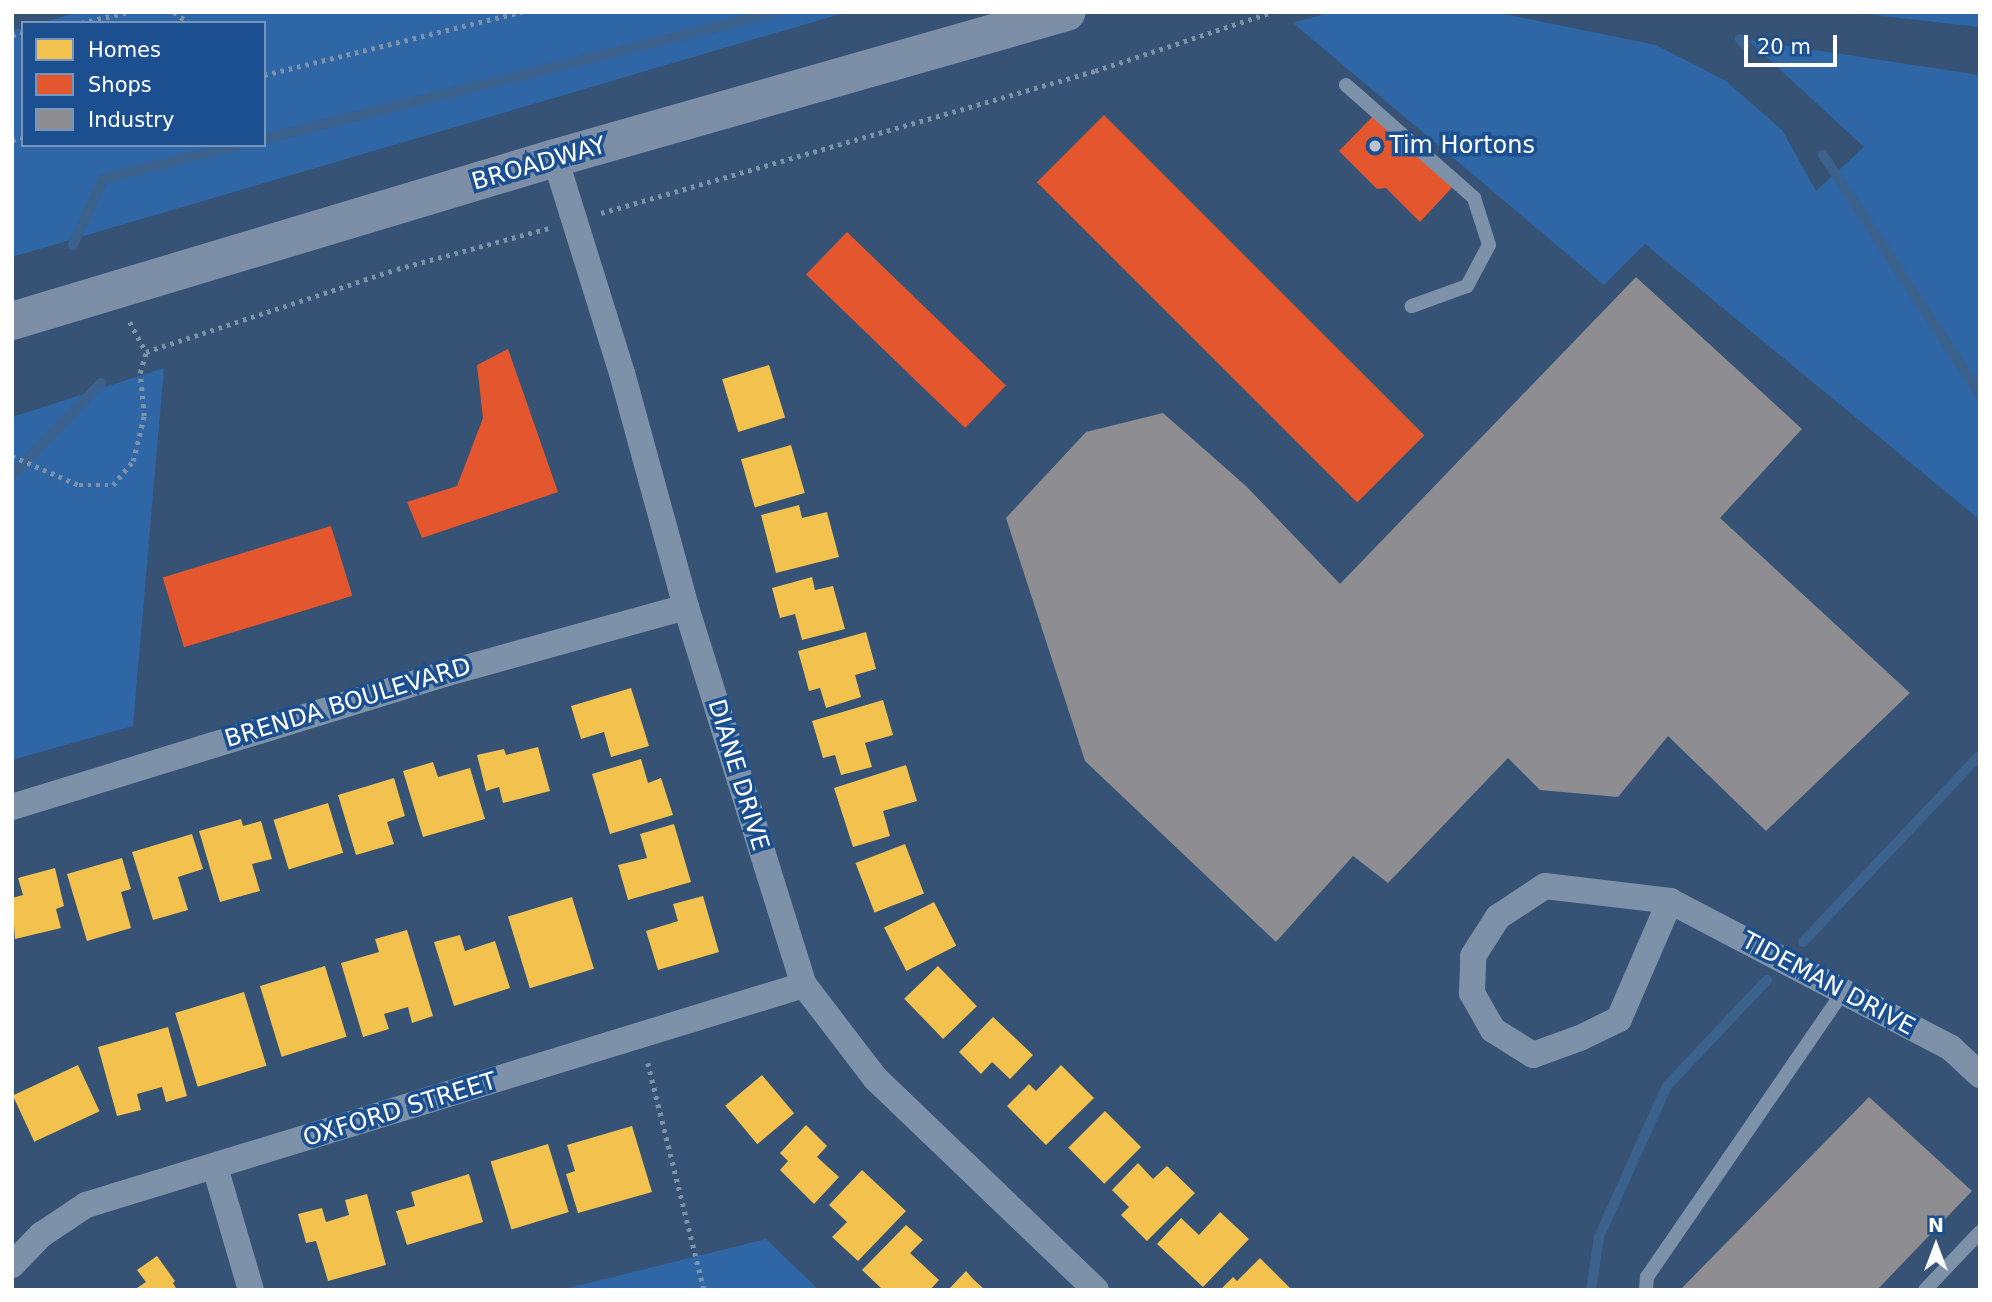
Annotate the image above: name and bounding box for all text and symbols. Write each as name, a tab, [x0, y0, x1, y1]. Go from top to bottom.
legend	[21, 21, 266, 147]
scale bar	[1747, 21, 1840, 65]
text: 20 m	[1757, 35, 1811, 59]
text: Homes	[88, 38, 161, 62]
text: Shops	[88, 73, 152, 97]
text: Industry	[88, 108, 174, 132]
street label: BROADWAY	[469, 131, 609, 197]
place label: Tim Hortons	[1389, 132, 1535, 160]
marker: Tim Hortons	[1367, 138, 1383, 154]
street label: BRENDA BOULEVARD	[221, 652, 475, 754]
street label: DIANE DRIVE	[701, 696, 775, 854]
street label: TIDEMAN DRIVE	[1737, 926, 1919, 1042]
street label: OXFORD STREET	[300, 1067, 500, 1153]
north arrow	[1901, 1211, 1971, 1281]
text: N	[1928, 1214, 1944, 1236]

